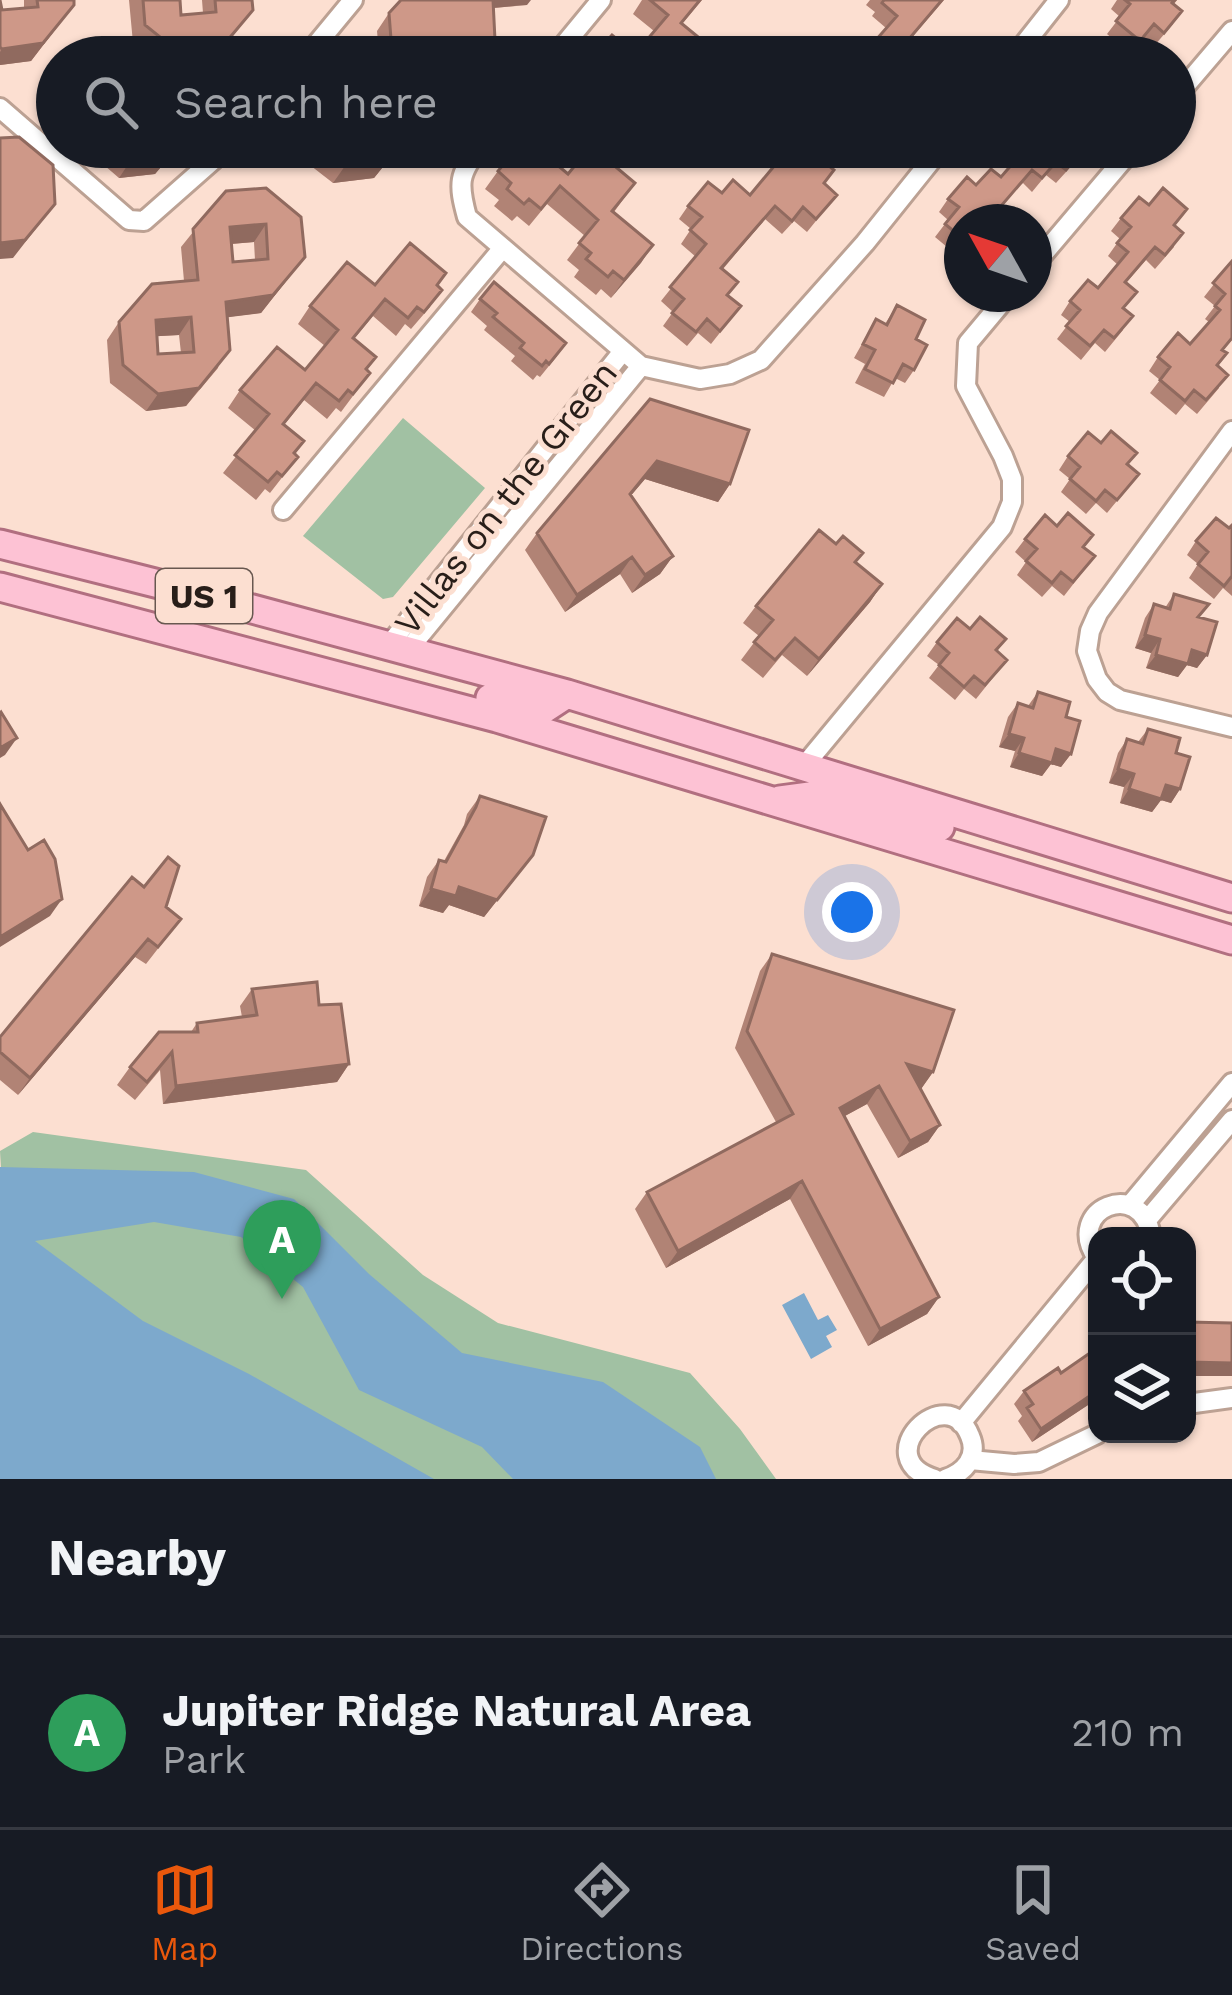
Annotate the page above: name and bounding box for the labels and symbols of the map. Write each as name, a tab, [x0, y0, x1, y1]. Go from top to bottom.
north arrow	[944, 204, 1052, 312]
street label: Villas on the Green	[386, 353, 626, 643]
road number: US 1	[156, 569, 252, 623]
your location	[822, 882, 882, 942]
pin: A	[243, 1200, 321, 1299]

